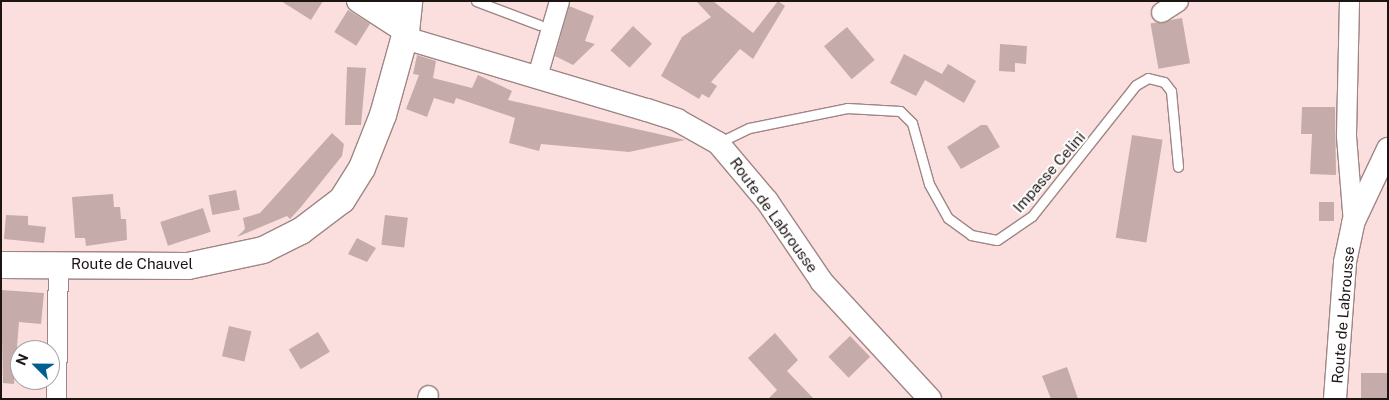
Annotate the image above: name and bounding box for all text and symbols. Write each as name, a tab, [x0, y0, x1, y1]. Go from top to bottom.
street label: Impasse Celini	[1009, 128, 1089, 216]
street label: Route de Labrousse	[726, 154, 822, 276]
street label: Route de Labrousse	[1328, 245, 1358, 385]
street label: Route de Chauvel	[71, 255, 193, 273]
north arrow	[10, 340, 60, 390]
text: N	[13, 351, 32, 368]

